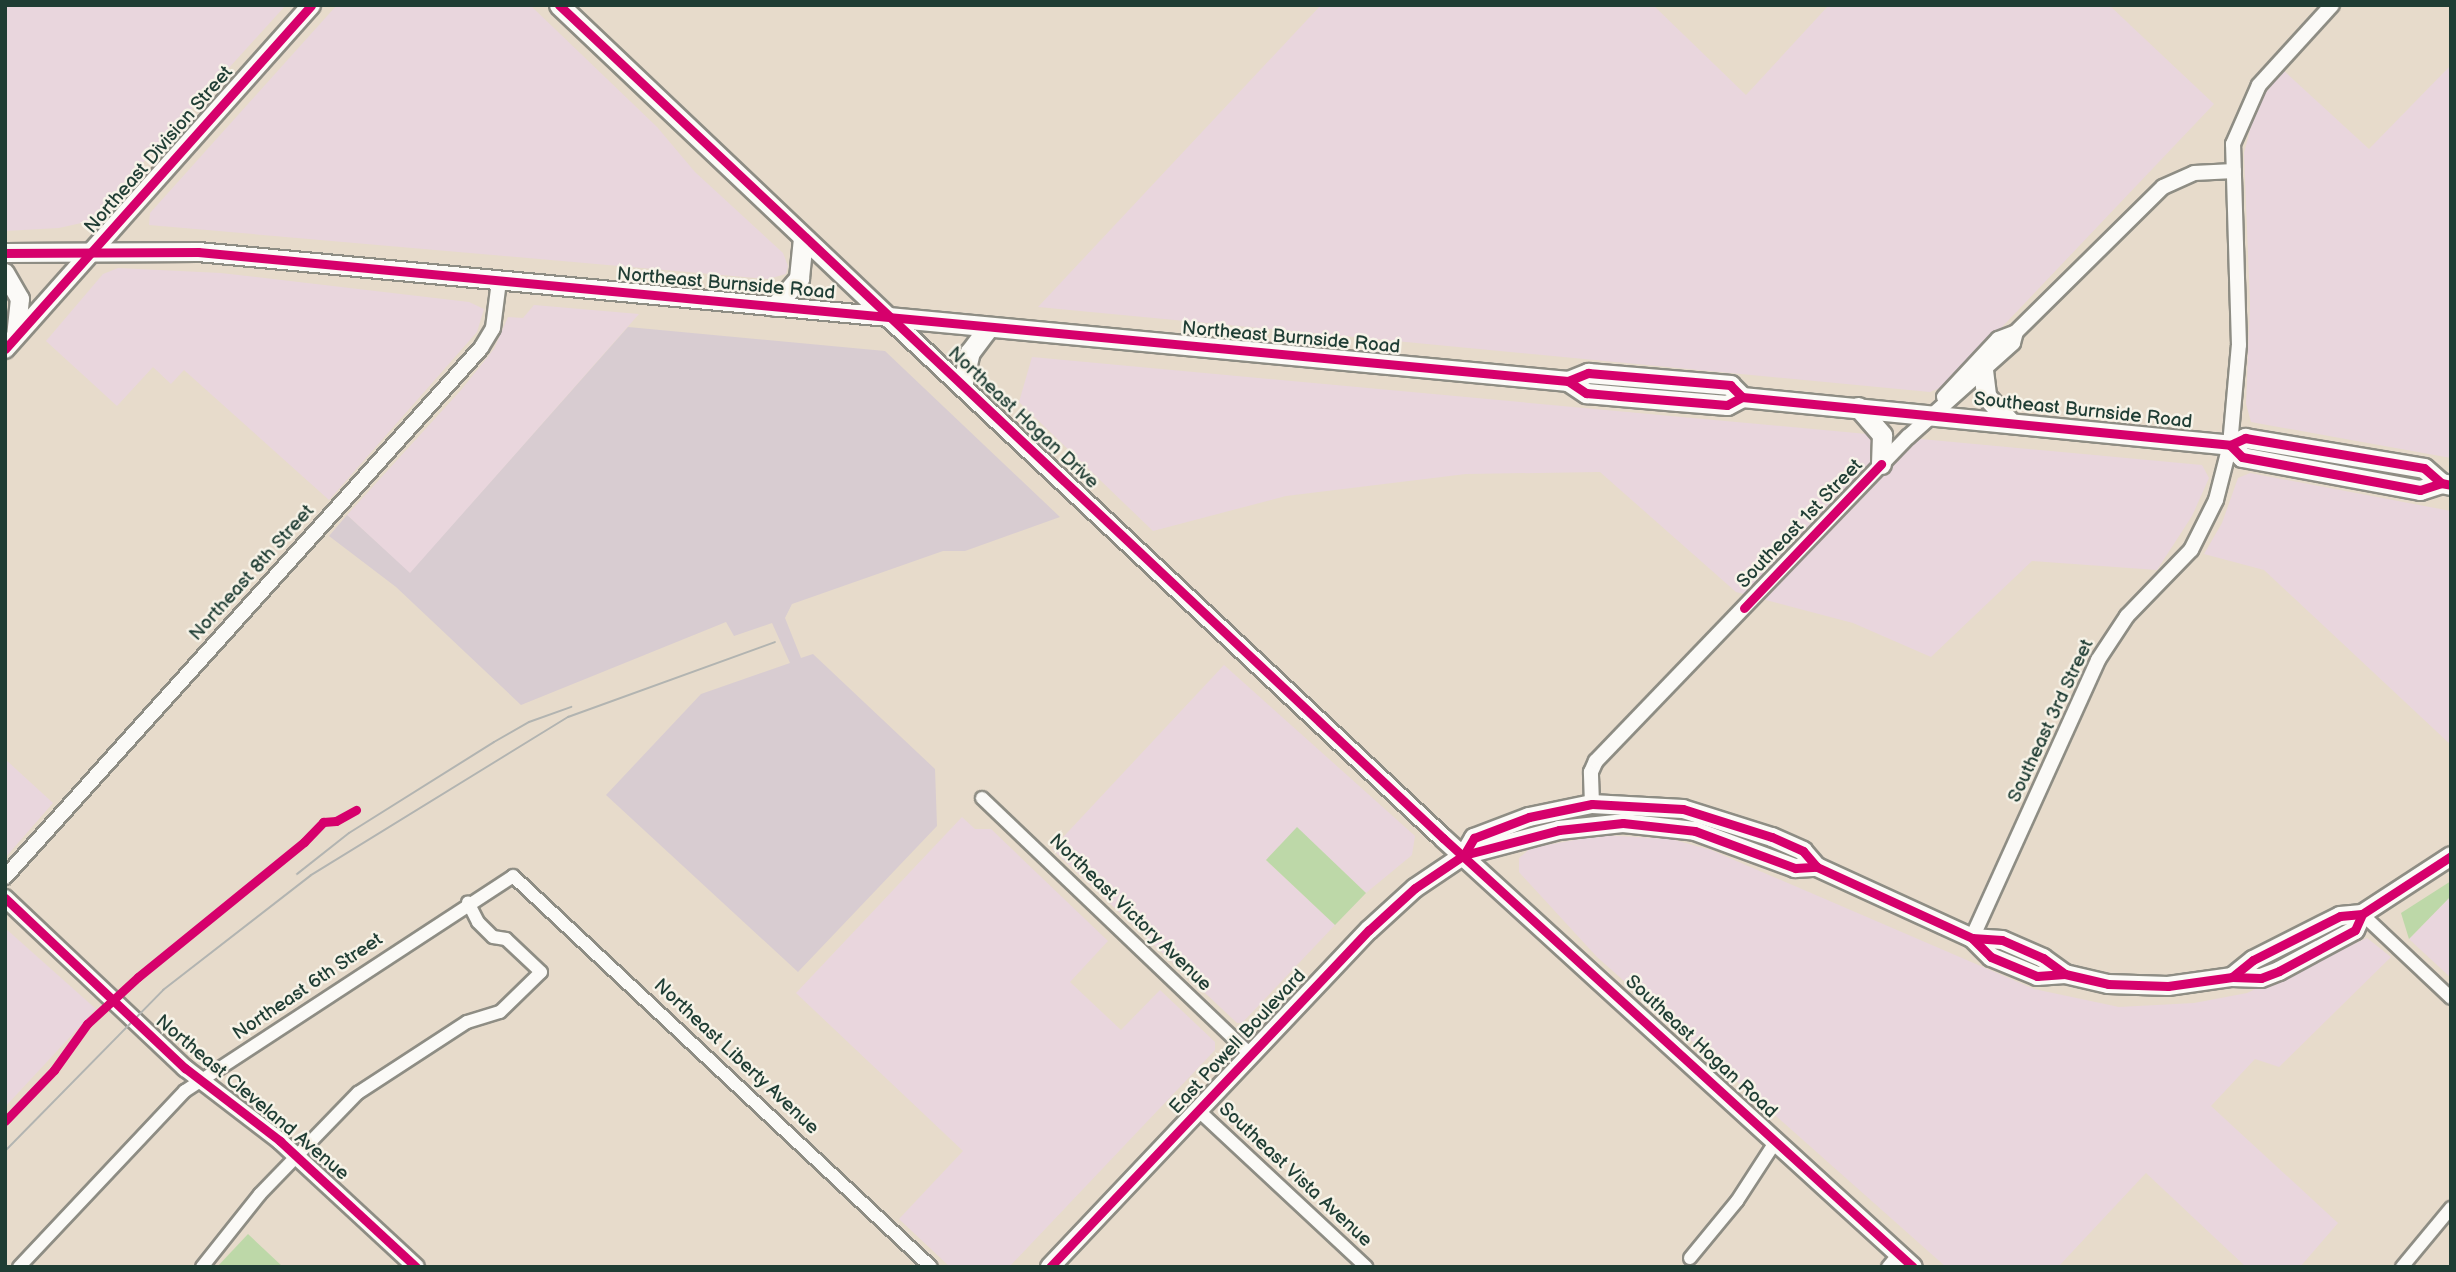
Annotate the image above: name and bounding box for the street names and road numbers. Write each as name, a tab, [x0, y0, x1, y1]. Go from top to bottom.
street label: Northeast Division Street	[80, 61, 238, 239]
street label: Northeast Burnside Road	[616, 263, 836, 305]
street label: Northeast Burnside Road	[1181, 317, 1401, 359]
street label: Northeast Hogan Drive	[943, 342, 1103, 494]
street label: Southeast Burnside Road	[1973, 388, 2193, 434]
street label: Southeast 1st Street	[1732, 454, 1868, 594]
street label: Northeast 8th Street	[185, 500, 319, 646]
street label: Southeast 3rd Street	[2003, 636, 2099, 806]
street label: Northeast Victory Avenue	[1043, 829, 1217, 997]
street label: Northeast 6th Street	[229, 928, 387, 1046]
street label: East Powell Boulevard	[1165, 965, 1311, 1119]
street label: Southeast Hogan Road	[1620, 971, 1782, 1123]
street label: Northeast Liberty Avenue	[648, 974, 824, 1140]
street label: Northeast Cleveland Avenue	[151, 1010, 353, 1186]
street label: Southeast Vista Avenue	[1213, 1098, 1377, 1252]

